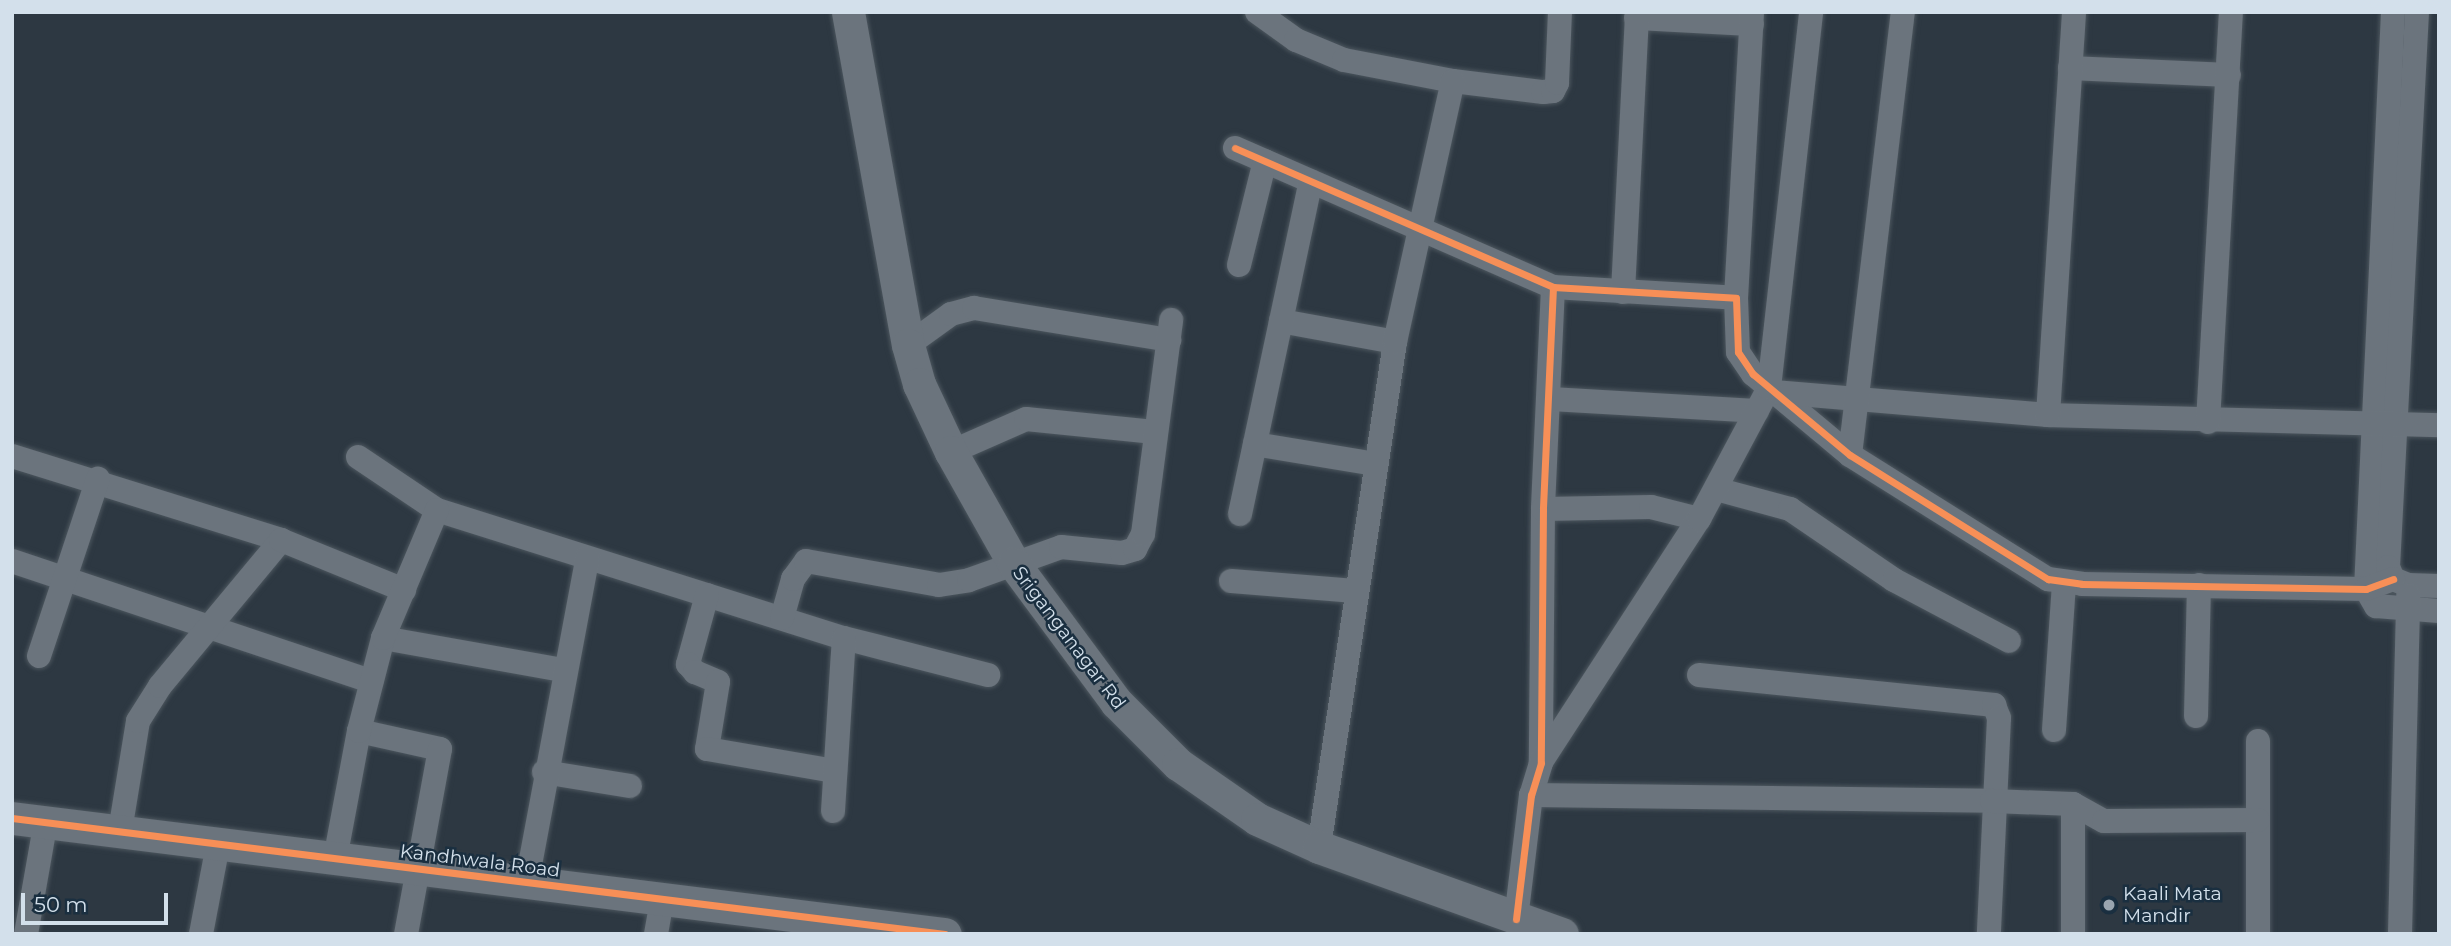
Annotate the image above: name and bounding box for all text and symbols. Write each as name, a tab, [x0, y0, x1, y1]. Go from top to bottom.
street label: Sriganganagar Rd	[1008, 562, 1130, 714]
street label: Kandhwala Road	[399, 840, 561, 882]
scale bar	[24, 880, 172, 924]
place label: Kaali Mata Mandir	[2123, 883, 2222, 927]
text: 50 m	[34, 892, 88, 917]
marker: Kaali Mata Mandir	[2101, 897, 2117, 913]

